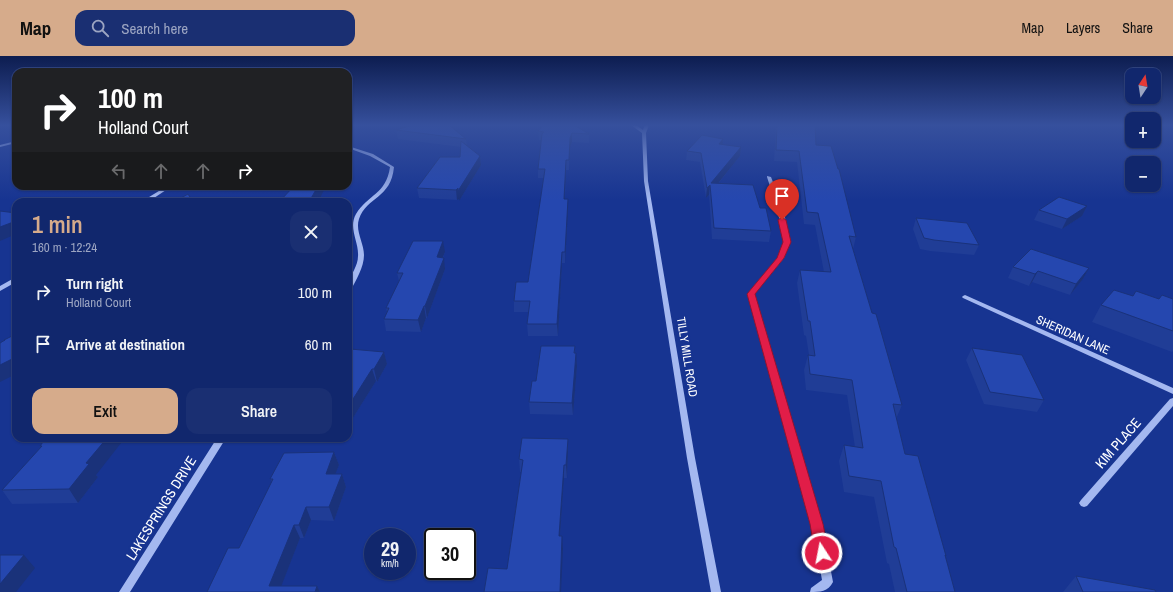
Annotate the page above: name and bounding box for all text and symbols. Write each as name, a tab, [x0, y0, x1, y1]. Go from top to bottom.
search box	[75, 10, 355, 46]
text: Map	[20, 15, 51, 41]
icon: search	[89, 17, 111, 39]
text: Search here	[121, 18, 188, 39]
text: Map	[1022, 19, 1044, 37]
text: Layers	[1066, 19, 1100, 37]
text: Share	[1122, 19, 1153, 37]
north arrow	[1125, 68, 1161, 104]
map controls	[1125, 68, 1161, 192]
text: 100 m	[98, 79, 163, 117]
icon: right	[32, 84, 84, 136]
button: +	[1125, 112, 1161, 148]
text: Holland Court	[98, 115, 188, 140]
button: −	[1125, 156, 1161, 192]
icon: left	[108, 160, 130, 182]
icon: ahead	[150, 160, 172, 182]
icon: ahead	[192, 160, 214, 182]
icon: right	[234, 160, 256, 182]
pin	[765, 179, 799, 220]
icon: arrive	[771, 185, 793, 207]
text: 1 min	[32, 208, 83, 240]
button: close	[290, 211, 332, 253]
text: 160 m · 12:24	[32, 239, 97, 256]
text: Turn right	[66, 273, 123, 294]
icon: right	[32, 281, 54, 303]
text: 100 m	[298, 282, 332, 303]
text: Holland Court	[66, 294, 131, 311]
street label: SHERIDAN LANE	[1034, 312, 1112, 358]
street label: TILLY MILL ROAD	[673, 316, 701, 398]
icon: arrive	[32, 333, 54, 355]
text: Arrive at destination	[66, 334, 185, 355]
text: 60 m	[305, 334, 332, 355]
button: Exit	[32, 388, 178, 434]
button: Share	[186, 388, 332, 434]
street label: KIM PLACE	[1091, 414, 1145, 472]
street label: LAKESPRINGS DRIVE	[122, 453, 200, 563]
speed limit sign: 30	[424, 528, 476, 580]
position arrow	[801, 532, 843, 574]
text: 29	[381, 535, 399, 562]
text: km/h	[381, 557, 399, 570]

